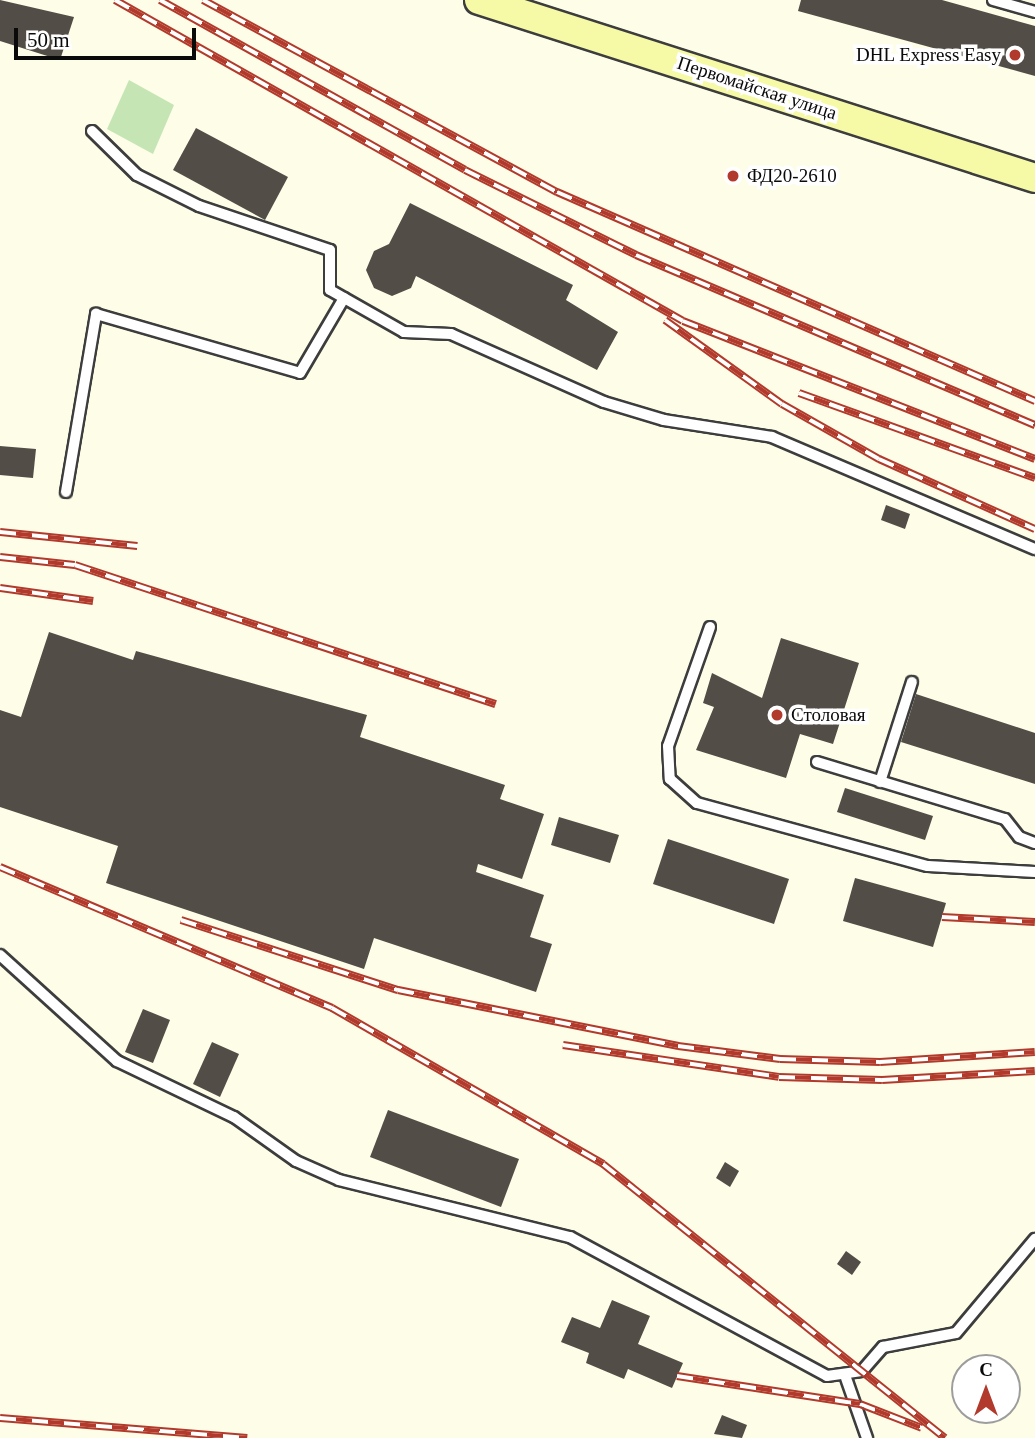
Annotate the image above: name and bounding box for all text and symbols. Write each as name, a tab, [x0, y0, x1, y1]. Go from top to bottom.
scale bar	[18, 14, 200, 58]
text: 50 m	[27, 28, 70, 52]
place label: DHL Express Easy	[855, 44, 1001, 66]
marker: DHL Express Easy	[1007, 47, 1023, 63]
street label: Первомайская улица	[674, 51, 840, 125]
place label: ФД20-2610	[747, 165, 837, 187]
marker: ФД20-2610	[725, 168, 741, 184]
place label: Столовая	[791, 704, 866, 726]
marker: Столовая	[769, 707, 785, 723]
north arrow	[951, 1354, 1021, 1424]
text: С	[979, 1359, 993, 1380]

